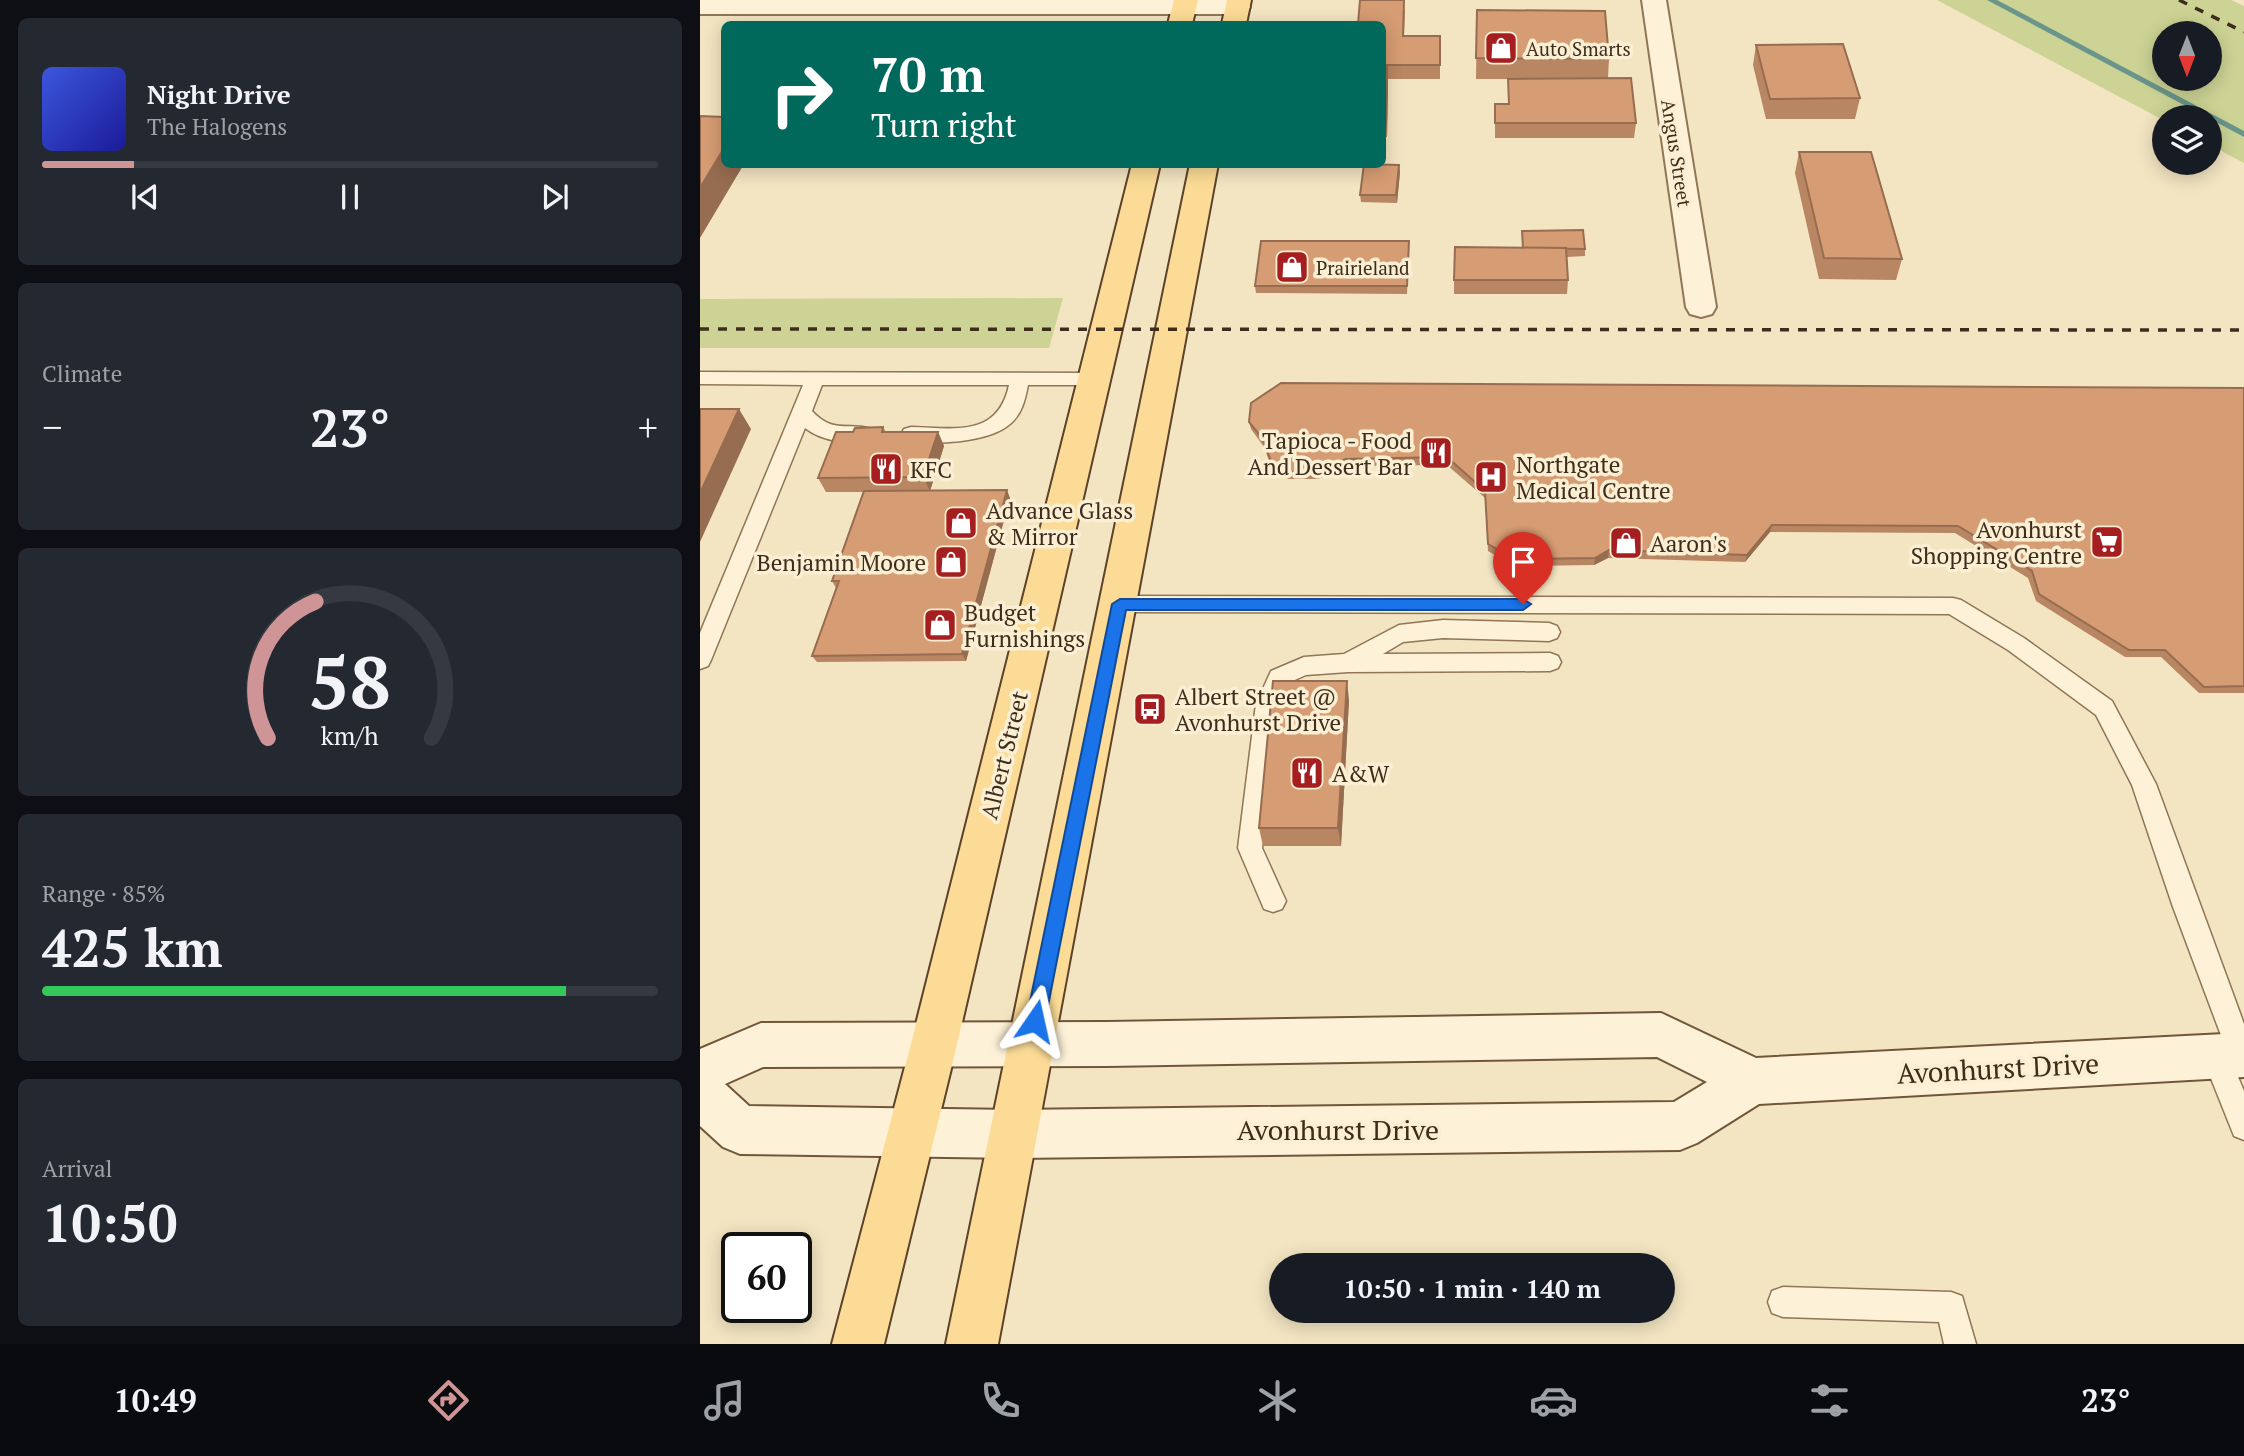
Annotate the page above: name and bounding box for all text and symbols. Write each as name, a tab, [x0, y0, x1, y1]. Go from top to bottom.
north arrow	[2152, 21, 2222, 91]
map controls	[2152, 21, 2222, 175]
shop icon: Auto Smarts	[1482, 29, 1520, 67]
place label: Auto Smarts	[1526, 36, 1631, 61]
text: 70 m	[871, 41, 985, 106]
icon: right	[756, 49, 847, 140]
text: Night Drive	[147, 77, 291, 111]
street label: Angus Street	[1656, 97, 1698, 209]
text: Turn right	[871, 104, 1017, 146]
button: layers	[2152, 105, 2222, 175]
text: The Halogens	[147, 111, 287, 142]
icon: previous	[126, 178, 164, 216]
icon: pause	[331, 178, 369, 216]
icon: next	[536, 178, 574, 216]
shop icon: Prairieland	[1273, 248, 1311, 286]
place label: Prairieland	[1316, 255, 1410, 280]
text: Climate	[42, 358, 122, 389]
text: 23°	[310, 393, 390, 462]
text: −	[42, 402, 62, 452]
text: +	[638, 402, 658, 452]
place label: Tapioca - Food And Dessert Bar	[1247, 425, 1412, 482]
restaurant icon: Tapioca - Food And Dessert Bar	[1417, 434, 1455, 472]
place label: Northgate Medical Centre	[1516, 449, 1670, 506]
restaurant icon: KFC	[867, 450, 905, 488]
place label: KFC	[910, 454, 952, 485]
hospital icon: Northgate Medical Centre	[1472, 458, 1510, 496]
place label: Advance Glass & Mirror	[986, 495, 1133, 552]
shop icon: Advance Glass & Mirror	[942, 504, 980, 542]
place label: Avonhurst Shopping Centre	[1911, 514, 2082, 571]
supermarket icon: Avonhurst Shopping Centre	[2088, 523, 2126, 561]
shop icon: Aaron's	[1607, 524, 1645, 562]
place label: Aaron's	[1650, 528, 1727, 559]
pin	[1493, 532, 1553, 604]
shop icon: Benjamin Moore	[932, 543, 970, 581]
icon: arrive	[1504, 543, 1542, 581]
place label: Benjamin Moore	[757, 547, 926, 578]
place label: Budget Furnishings	[964, 597, 1085, 654]
shop icon: Budget Furnishings	[921, 606, 959, 644]
text: 58	[309, 632, 391, 729]
place label: Albert Street @ Avonhurst Drive	[1175, 681, 1341, 738]
street label: Albert Street	[973, 687, 1035, 822]
bus stop icon: Albert Street @ Avonhurst Drive	[1131, 690, 1169, 728]
text: km/h	[321, 719, 379, 752]
restaurant icon: A&W	[1288, 754, 1326, 792]
place label: A&W	[1332, 758, 1390, 789]
text: Range · 85%	[42, 878, 165, 909]
text: 425 km	[42, 913, 223, 982]
position arrow	[998, 984, 1072, 1058]
street label: Avonhurst Drive	[1896, 1044, 2100, 1092]
street label: Avonhurst Drive	[1237, 1111, 1439, 1148]
text: Arrival	[42, 1153, 113, 1184]
text: 10:50	[42, 1188, 177, 1257]
speed limit sign: 60	[721, 1232, 812, 1323]
text: 10:50 · 1 min · 140 m	[1343, 1271, 1601, 1305]
icon: directions	[424, 1376, 473, 1425]
icon: music	[700, 1376, 749, 1425]
icon: phone	[976, 1376, 1025, 1425]
icon: climate	[1253, 1376, 1302, 1425]
icon: car	[1529, 1376, 1578, 1425]
icon: filters	[1805, 1376, 1854, 1425]
text: 10:49	[114, 1379, 197, 1421]
text: 23°	[2081, 1379, 2130, 1421]

